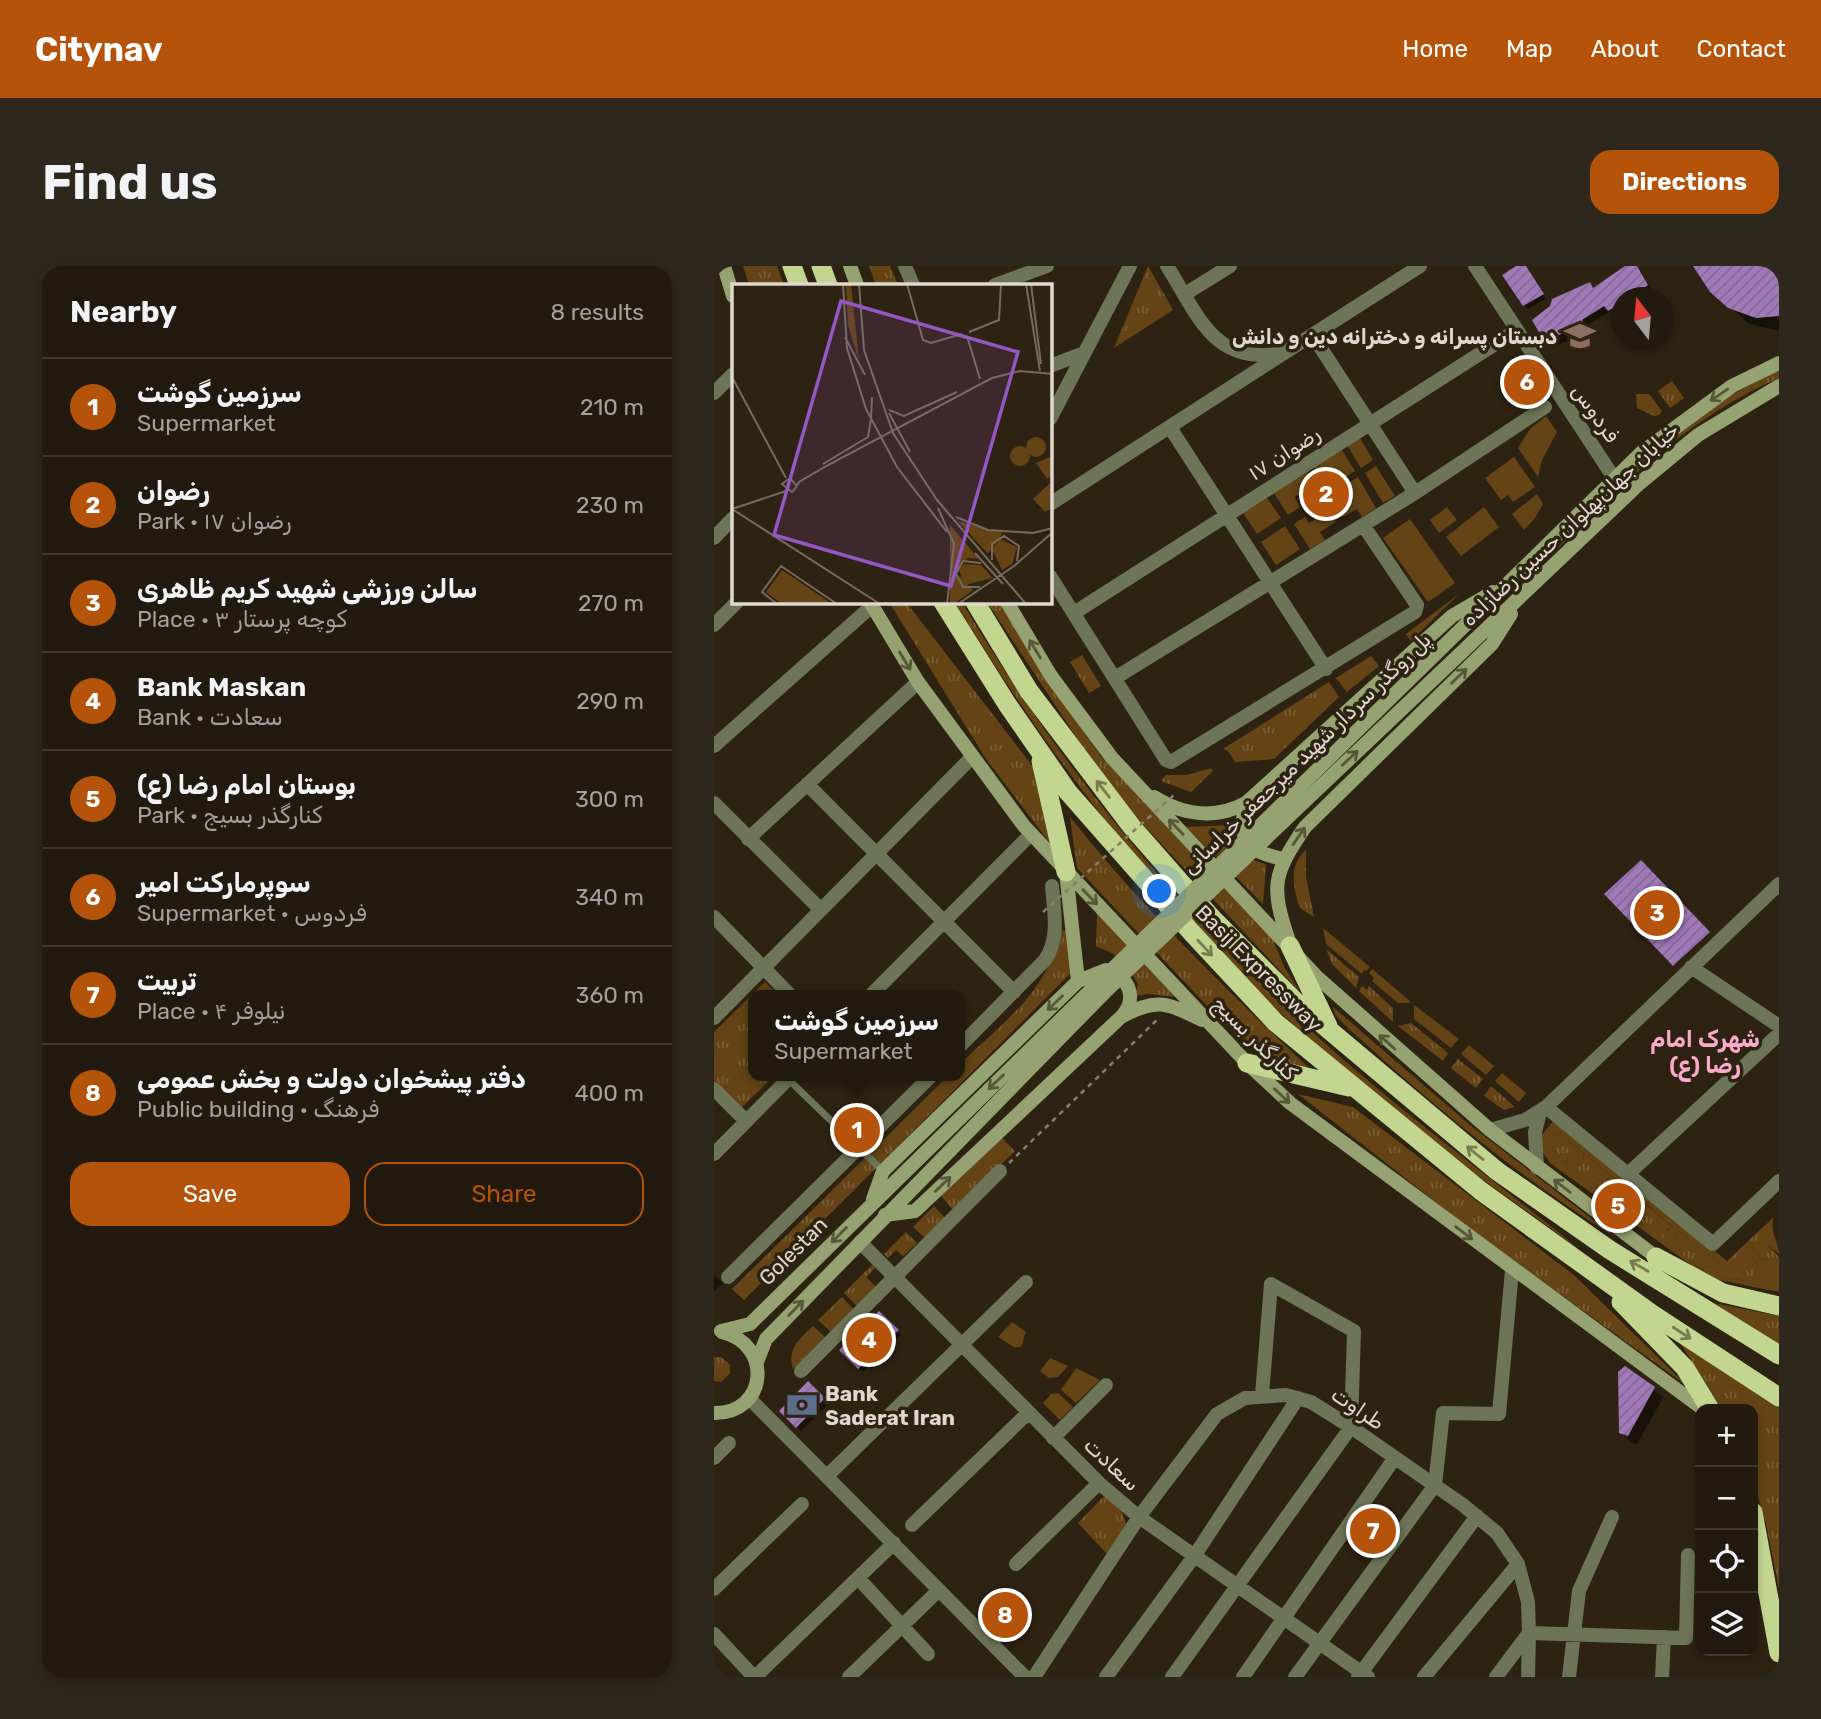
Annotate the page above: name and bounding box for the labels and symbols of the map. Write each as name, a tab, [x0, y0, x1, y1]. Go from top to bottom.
inset map	[732, 284, 1052, 604]
north arrow	[1611, 287, 1674, 350]
school or university icon: دبستان پسرانه و دخترانه دین و دانش	[1563, 319, 1597, 353]
place label: دبستان پسرانه و دخترانه دین و دانش	[1232, 324, 1557, 351]
pin: 6	[1504, 356, 1550, 408]
street label: فردوس	[1566, 379, 1625, 448]
one-way arrow	[1710, 388, 1729, 402]
street label: خیابان جهان‌پهلوان حسین رضا‌زاده	[1456, 417, 1685, 633]
street label: رضوان ۱۷	[1243, 421, 1325, 485]
pin: 2	[1303, 468, 1349, 520]
street label: پل روگذر سردار شهید میرجعفر خراسانی	[1176, 627, 1437, 880]
one-way arrow	[1028, 640, 1042, 660]
one-way arrow	[898, 650, 912, 670]
one-way arrow	[1451, 667, 1468, 684]
one-way arrow	[1341, 750, 1358, 767]
one-way arrow	[1095, 781, 1110, 799]
one-way arrow	[1167, 819, 1184, 836]
one-way arrow	[1292, 827, 1306, 847]
your location	[1142, 874, 1176, 908]
pin: 3	[1634, 887, 1680, 939]
one-way arrow	[1082, 888, 1098, 906]
street label: Basij Expressway	[1191, 900, 1328, 1037]
one-way arrow	[1197, 939, 1214, 956]
street label: کنارگذر بسیج	[1206, 991, 1303, 1087]
one-way arrow	[1047, 995, 1064, 1012]
district label: شهرک امام رضا (ع)	[1650, 1025, 1760, 1082]
one-way arrow	[1379, 1033, 1396, 1050]
one-way arrow	[988, 1073, 1005, 1090]
one-way arrow	[1273, 1088, 1291, 1104]
pin: 1	[834, 1104, 880, 1156]
one-way arrow	[1466, 1145, 1484, 1160]
one-way arrow	[934, 1176, 951, 1193]
one-way arrow	[1553, 1179, 1572, 1194]
pin: 5	[1595, 1180, 1641, 1232]
street label: Golestan	[754, 1212, 832, 1290]
one-way arrow	[1454, 1226, 1472, 1241]
one-way arrow	[831, 1227, 848, 1244]
one-way arrow	[1629, 1259, 1649, 1273]
one-way arrow	[787, 1300, 804, 1317]
pin: 4	[846, 1314, 892, 1366]
one-way arrow	[1672, 1326, 1691, 1340]
place label: Bank Saderat Iran	[825, 1381, 955, 1430]
street label: طراوت	[1326, 1381, 1389, 1436]
bank icon: Bank Saderat Iran	[785, 1388, 819, 1422]
street label: سعادت	[1079, 1432, 1145, 1496]
pin: 7	[1350, 1505, 1396, 1557]
pin: 8	[982, 1589, 1028, 1641]

